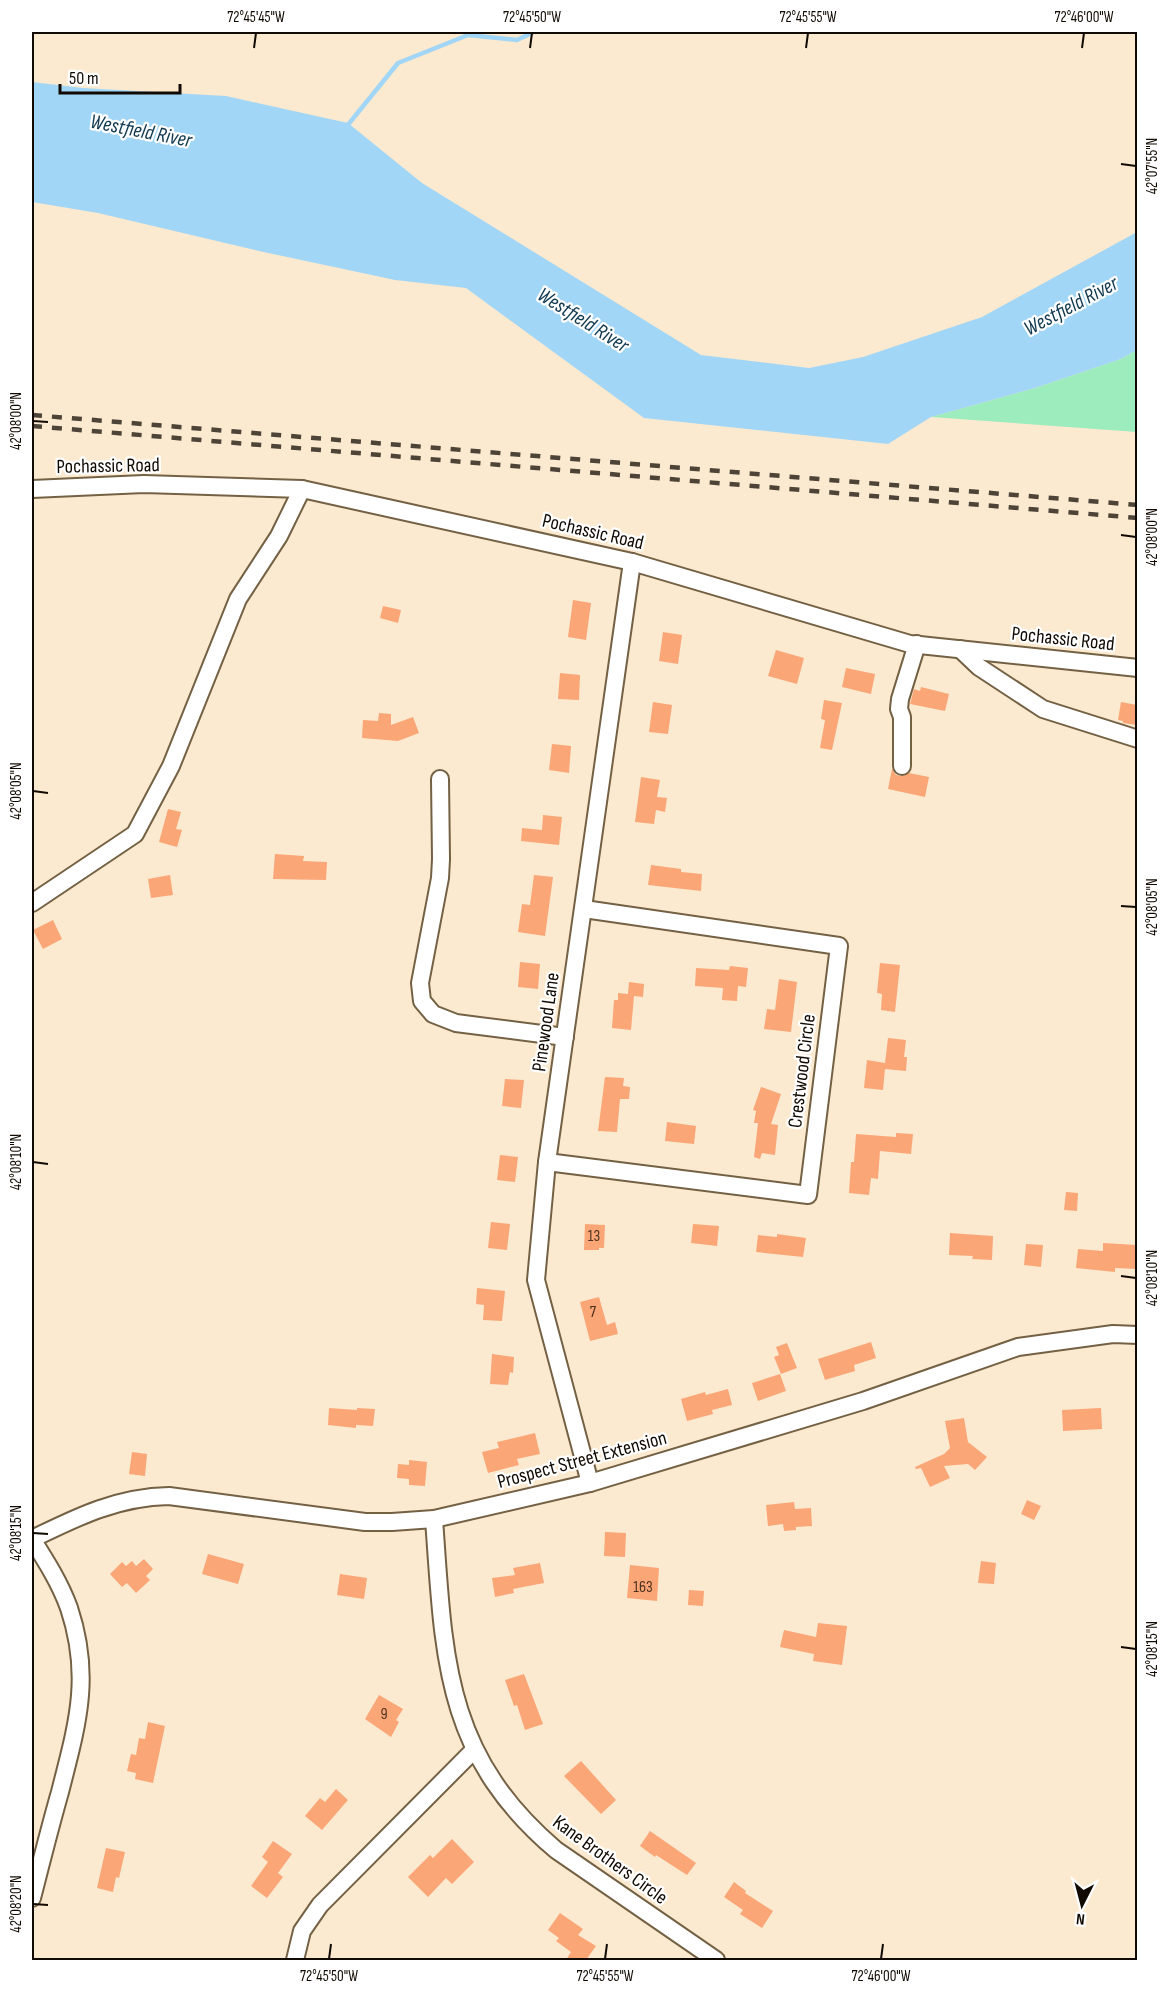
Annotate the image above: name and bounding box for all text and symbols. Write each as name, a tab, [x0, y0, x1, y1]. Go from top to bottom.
text: 72°45'45"W	[227, 8, 285, 27]
text: 72°45'50"W	[503, 8, 561, 27]
text: 72°45'55"W	[779, 8, 837, 27]
text: 72°46'00"W	[1054, 8, 1114, 27]
scale bar	[60, 57, 180, 95]
text: 50 m	[69, 68, 99, 89]
water label: Westfield River	[88, 109, 195, 153]
text: 42°07'55"N	[1143, 138, 1162, 194]
water label: Westfield River	[1020, 270, 1123, 341]
water label: Westfield River	[533, 282, 634, 358]
text: 42°08'00"N	[7, 392, 26, 450]
street label: Pochassic Road	[56, 453, 160, 479]
text: 42°08'00"N	[1143, 508, 1162, 566]
street label: Pochassic Road	[540, 509, 646, 555]
street label: Pochassic Road	[1010, 622, 1116, 656]
text: 42°08'05"N	[7, 762, 26, 820]
text: 42°08'05"N	[1143, 878, 1162, 936]
street label: Pinewood Lane	[527, 971, 565, 1073]
street label: Crestwood Circle	[783, 1013, 821, 1129]
text: 42°08'10"N	[7, 1134, 26, 1190]
house number: 13	[588, 1227, 600, 1246]
text: 42°08'10"N	[1143, 1250, 1162, 1306]
house number: 7	[590, 1303, 597, 1322]
street label: Prospect Street Extension	[495, 1426, 669, 1494]
text: 42°08'15"N	[7, 1505, 26, 1561]
house number: 163	[633, 1578, 653, 1597]
text: 42°08'15"N	[1143, 1621, 1162, 1677]
house number: 9	[380, 1705, 388, 1724]
street label: Kane Brothers Circle	[548, 1810, 672, 1910]
text: 42°08'20"N	[7, 1875, 26, 1933]
north arrow	[1052, 1875, 1112, 1935]
text: N	[1075, 1909, 1086, 1928]
text: 72°45'50"W	[300, 1967, 358, 1986]
text: 72°45'55"W	[576, 1967, 634, 1986]
text: 72°46'00"W	[851, 1967, 911, 1986]

